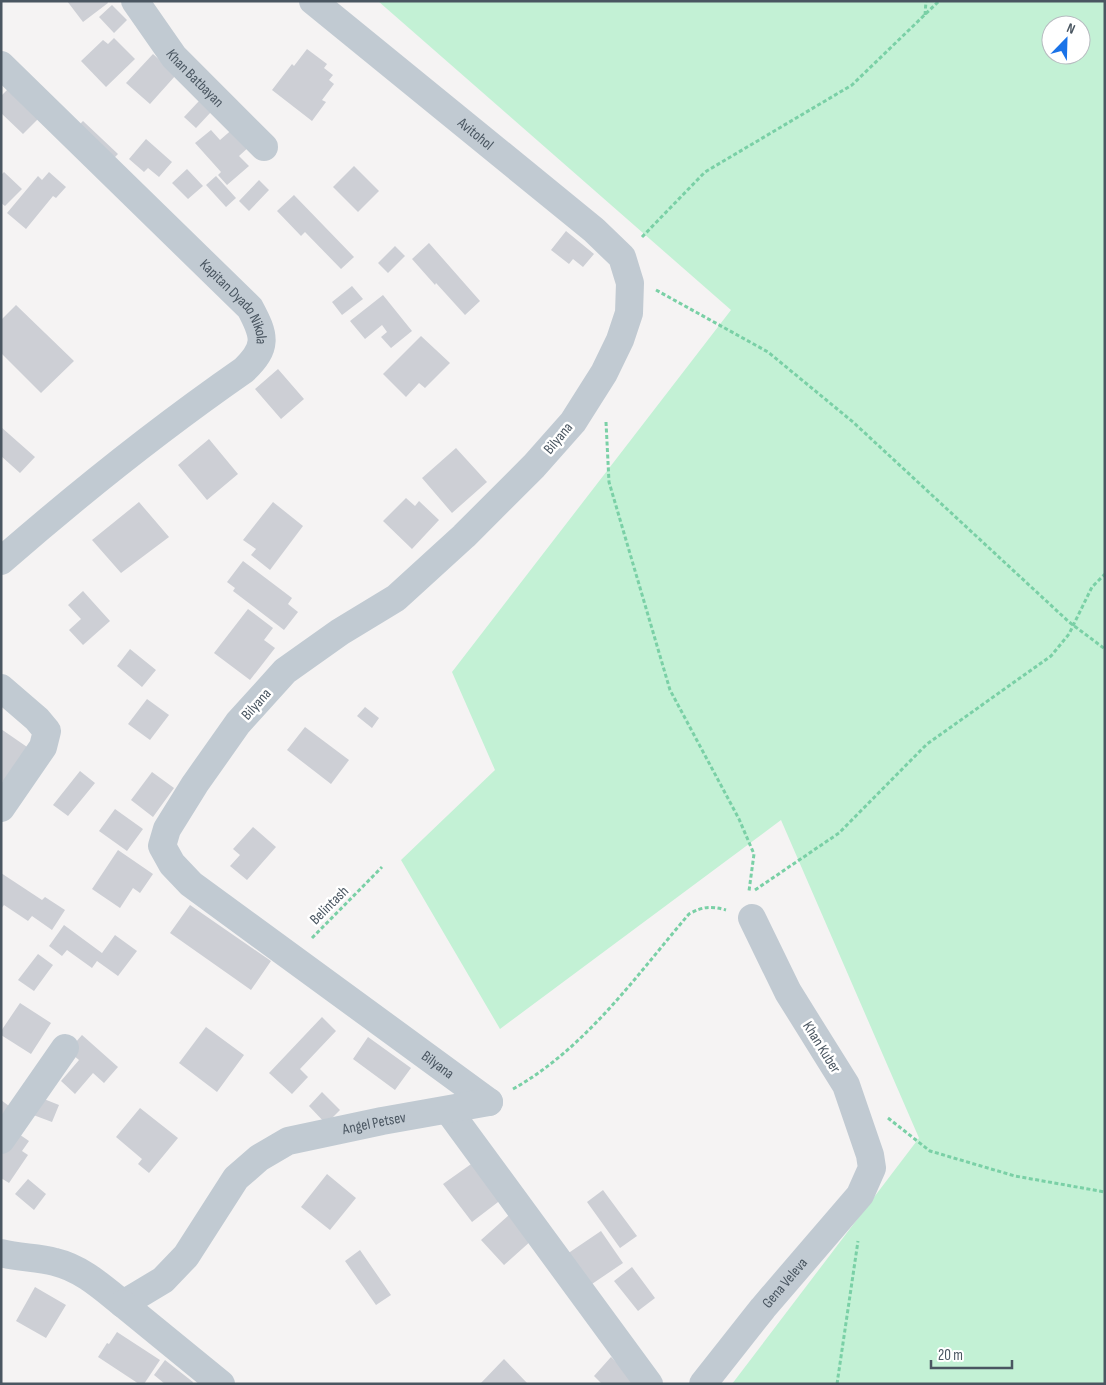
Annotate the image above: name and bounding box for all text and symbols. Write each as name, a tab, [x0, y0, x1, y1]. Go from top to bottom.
north arrow	[1041, 15, 1091, 65]
text: N	[1064, 19, 1078, 38]
street label: Khan Batbayan	[161, 46, 228, 111]
street label: Avitohol	[453, 113, 497, 154]
street label: Kapitan Dyado Nikola	[195, 255, 271, 345]
street label: Bilyana	[540, 418, 577, 458]
street label: Bilyana	[237, 685, 276, 724]
street label: Belintash	[306, 882, 353, 929]
street label: Khan Kuber	[798, 1018, 845, 1077]
street label: Bilyana	[418, 1047, 458, 1083]
street label: Angel Petsev	[340, 1108, 408, 1139]
street label: Gena Veleva	[758, 1254, 812, 1312]
scale bar	[931, 1338, 1012, 1370]
text: 20 m	[938, 1346, 963, 1365]

